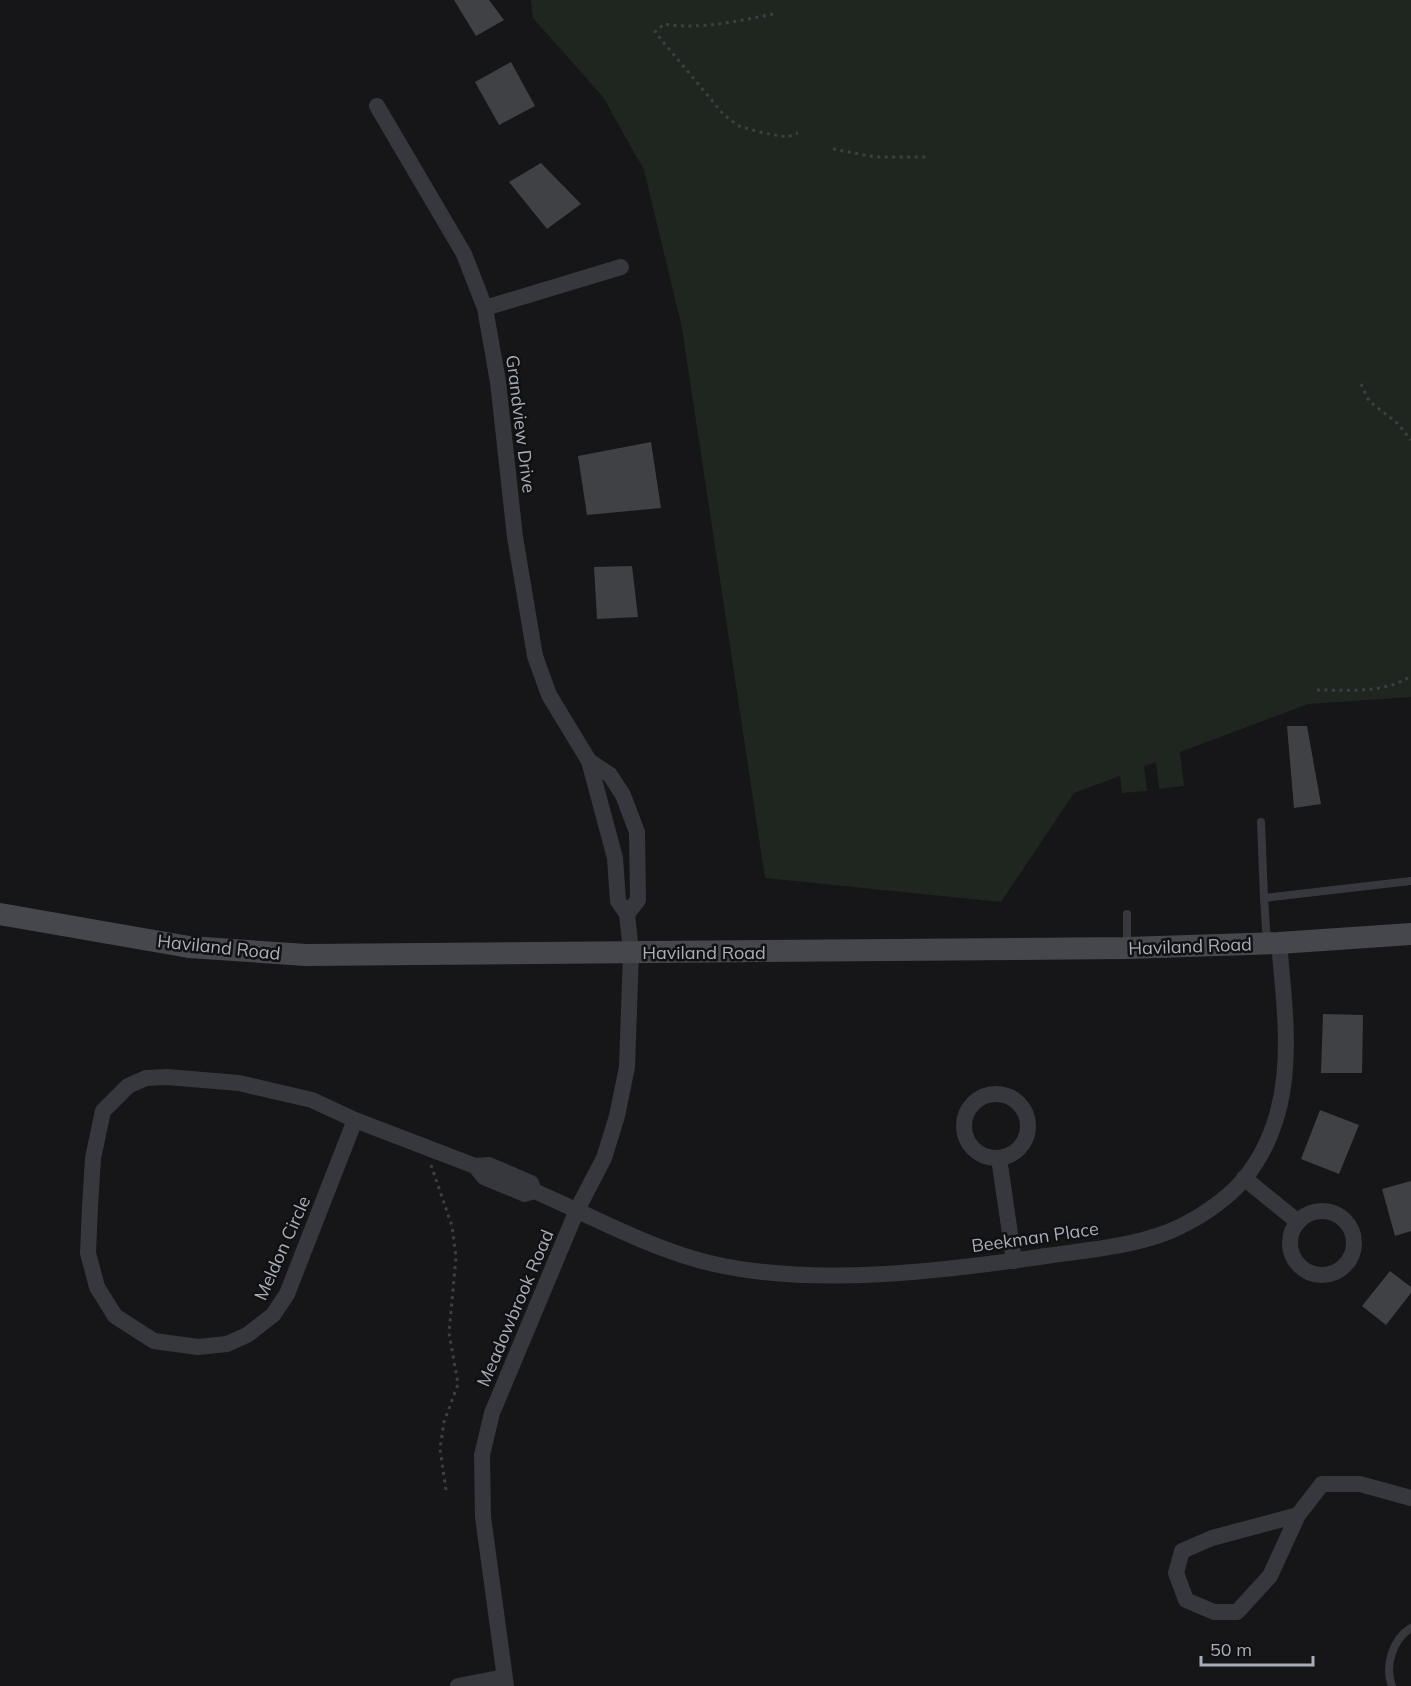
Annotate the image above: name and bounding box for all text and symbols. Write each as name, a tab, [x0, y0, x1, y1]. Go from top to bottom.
street label: Grandview Drive	[501, 354, 541, 494]
street label: Haviland Road	[156, 929, 282, 965]
street label: Haviland Road	[1128, 932, 1252, 960]
street label: Haviland Road	[642, 941, 766, 964]
street label: Meldon Circle	[249, 1192, 315, 1304]
street label: Beekman Place	[970, 1217, 1100, 1257]
street label: Meadowbrook Road	[471, 1226, 559, 1390]
scale bar	[1201, 1629, 1314, 1667]
text: 50 m	[1210, 1638, 1252, 1661]

